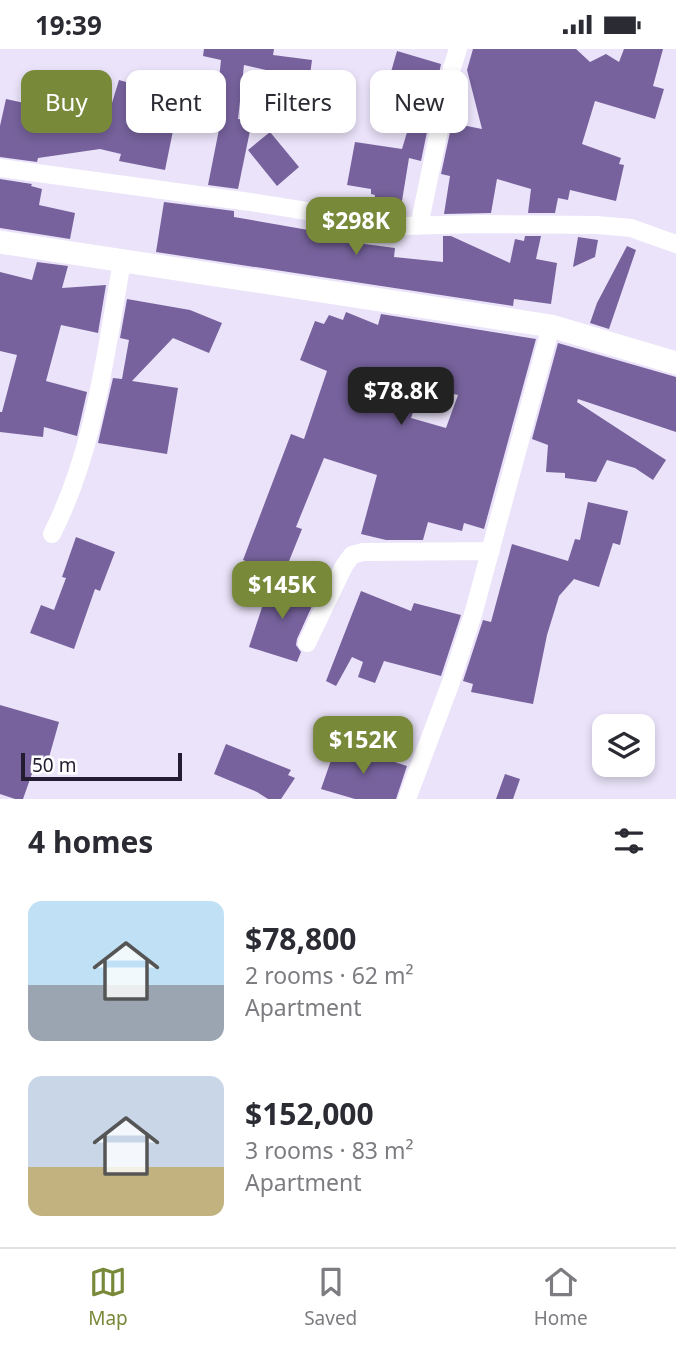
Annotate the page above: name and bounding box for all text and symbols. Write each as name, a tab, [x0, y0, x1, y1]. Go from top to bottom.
text: 19:39	[35, 7, 102, 43]
chip: Buy	[21, 70, 112, 133]
chip: Rent	[126, 70, 226, 133]
chip: Filters	[240, 70, 356, 133]
chip: New	[370, 70, 468, 133]
pin: $298K	[307, 197, 405, 257]
text: $298K	[322, 204, 390, 236]
pin: $78.8K	[344, 367, 458, 427]
text: $78.8K	[364, 374, 438, 406]
pin: $145K	[233, 561, 331, 621]
text: $145K	[248, 568, 316, 600]
map controls	[592, 714, 655, 777]
button: layers	[592, 714, 655, 777]
pin: $152K	[314, 717, 412, 776]
text: $152K	[329, 723, 397, 755]
scale bar	[21, 750, 182, 782]
text: 50 m	[32, 752, 76, 778]
text: 4 homes	[28, 821, 153, 862]
icon: filters	[610, 822, 648, 860]
text: $78,800	[245, 918, 357, 959]
icon: home	[84, 929, 168, 1013]
text: 2 rooms · 62 m²	[245, 959, 414, 991]
text: Apartment	[245, 991, 362, 1023]
text: $152,000	[245, 1093, 374, 1134]
icon: home	[84, 1104, 168, 1188]
text: 3 rooms · 83 m²	[245, 1134, 414, 1166]
text: Apartment	[245, 1166, 362, 1198]
tab: Map	[88, 1263, 128, 1331]
tab: Saved	[304, 1263, 357, 1331]
tab: Home	[534, 1263, 588, 1331]

